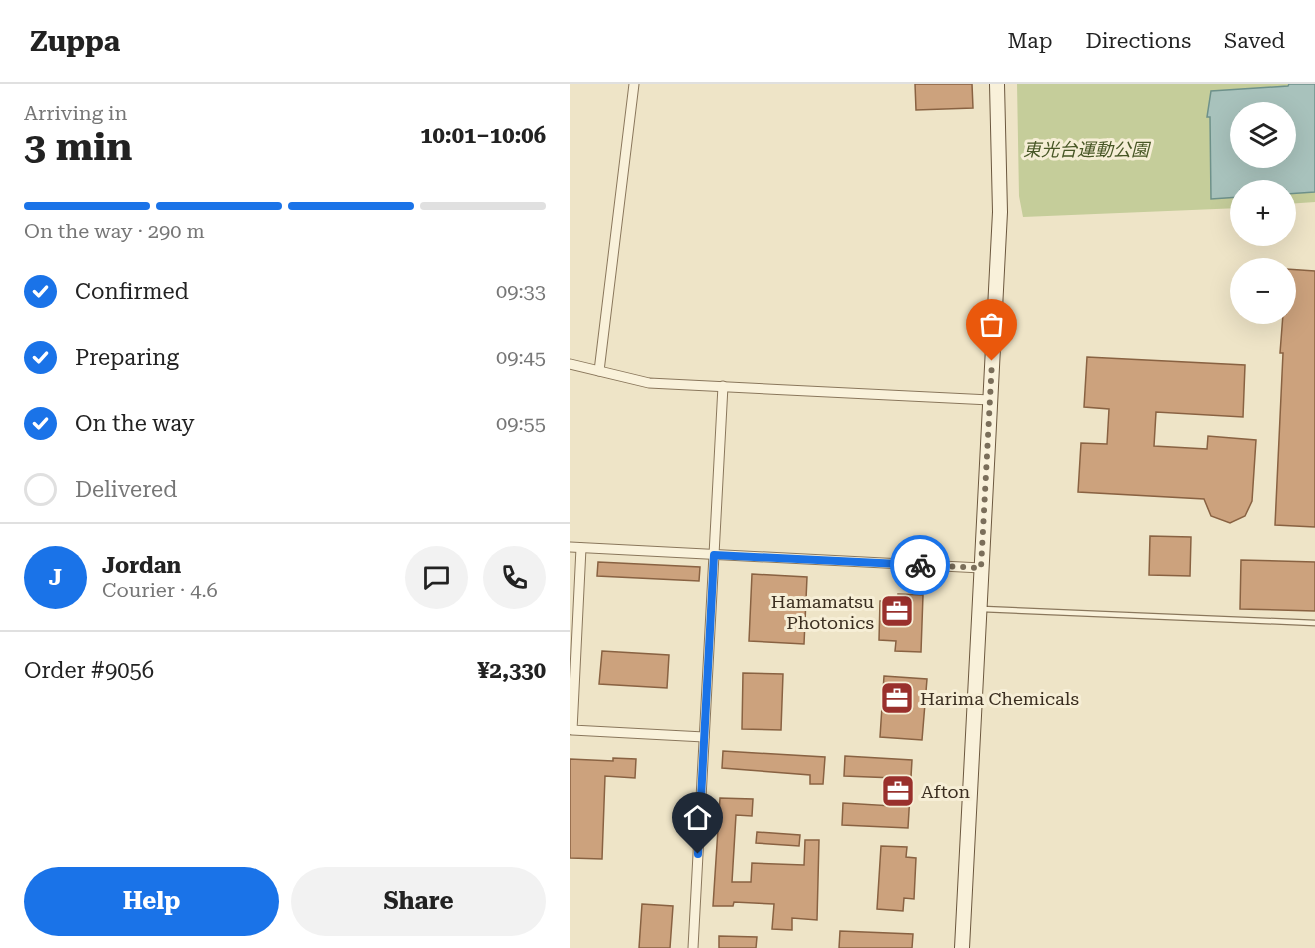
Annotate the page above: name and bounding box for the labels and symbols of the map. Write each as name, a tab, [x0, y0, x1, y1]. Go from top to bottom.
park label: 東光台運動公園	[1023, 139, 1152, 160]
pin	[966, 299, 1017, 361]
courier	[890, 535, 950, 595]
place label: Hamamatsu Photonics	[771, 591, 874, 633]
office icon: Hamamatsu Photonics	[879, 593, 915, 629]
office icon: Harima Chemicals	[879, 680, 915, 716]
place label: Harima Chemicals	[920, 688, 1079, 709]
office icon: Afton	[880, 773, 916, 809]
place label: Afton	[921, 781, 971, 802]
pin	[672, 792, 723, 854]

